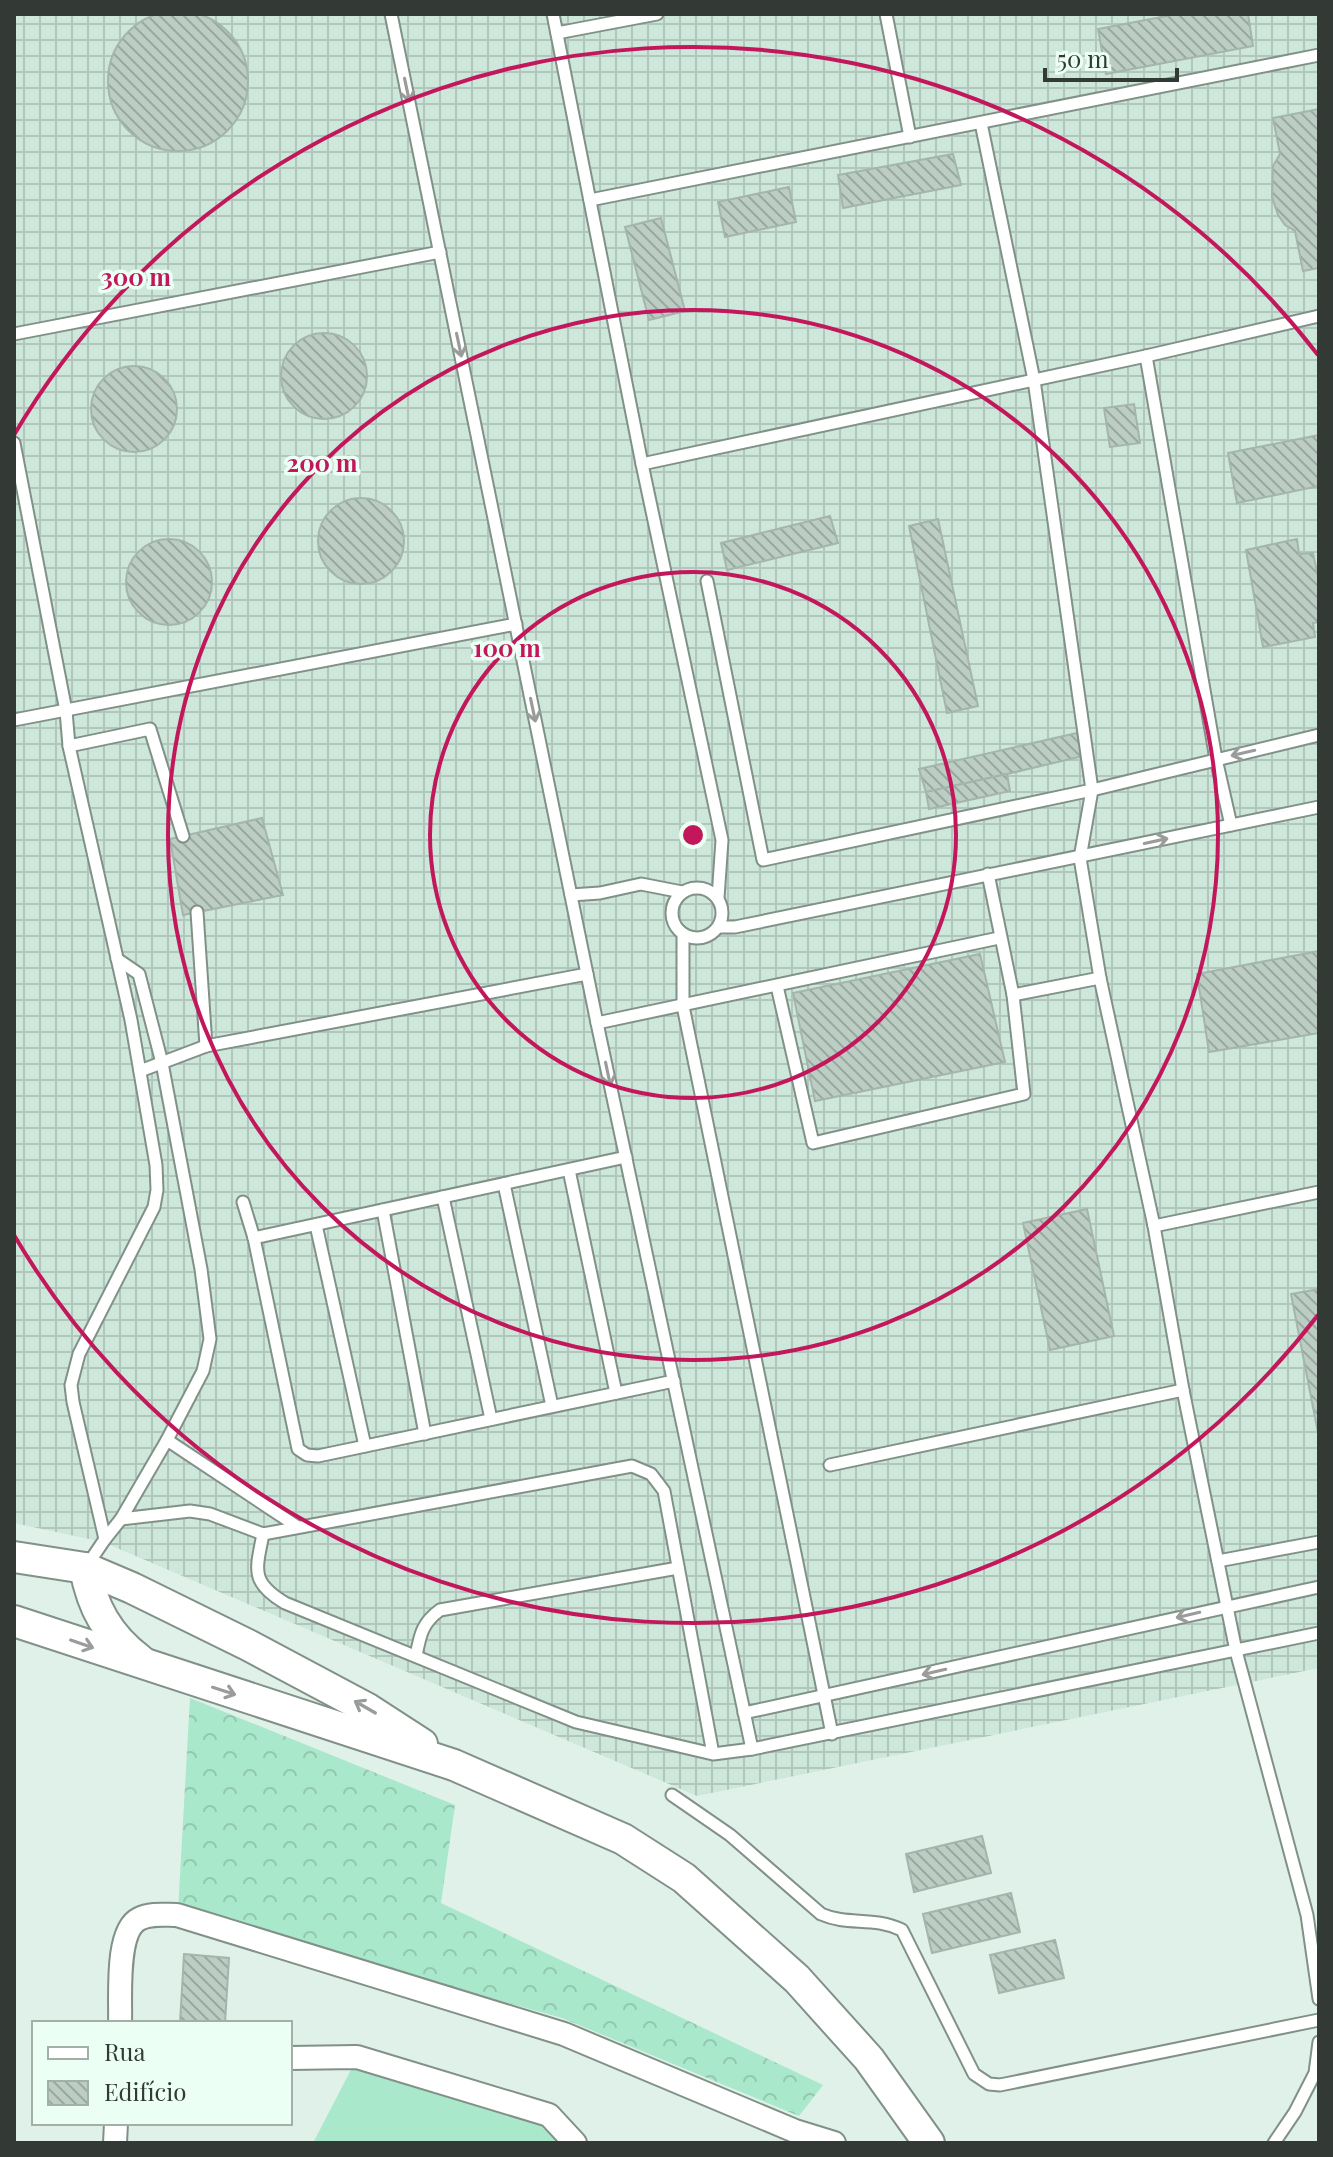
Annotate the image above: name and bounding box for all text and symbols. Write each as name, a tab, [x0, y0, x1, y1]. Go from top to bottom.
scale bar	[1045, 32, 1177, 82]
text: 50 m	[1057, 42, 1109, 74]
one-way arrow	[400, 77, 415, 103]
text: 300 m	[101, 260, 171, 292]
one-way arrow	[452, 332, 467, 357]
text: 200 m	[287, 446, 358, 478]
text: 100 m	[473, 631, 541, 663]
one-way arrow	[527, 696, 542, 722]
one-way arrow	[1231, 746, 1256, 761]
centre of rings	[679, 821, 707, 849]
one-way arrow	[1143, 833, 1168, 848]
one-way arrow	[601, 1061, 616, 1086]
one-way arrow	[1176, 1608, 1201, 1623]
one-way arrow	[69, 1637, 94, 1652]
one-way arrow	[922, 1665, 948, 1680]
one-way arrow	[211, 1684, 236, 1699]
one-way arrow	[353, 1699, 377, 1714]
legend	[32, 2021, 292, 2125]
text: Rua	[104, 2035, 145, 2067]
text: Edifício	[104, 2075, 186, 2107]

